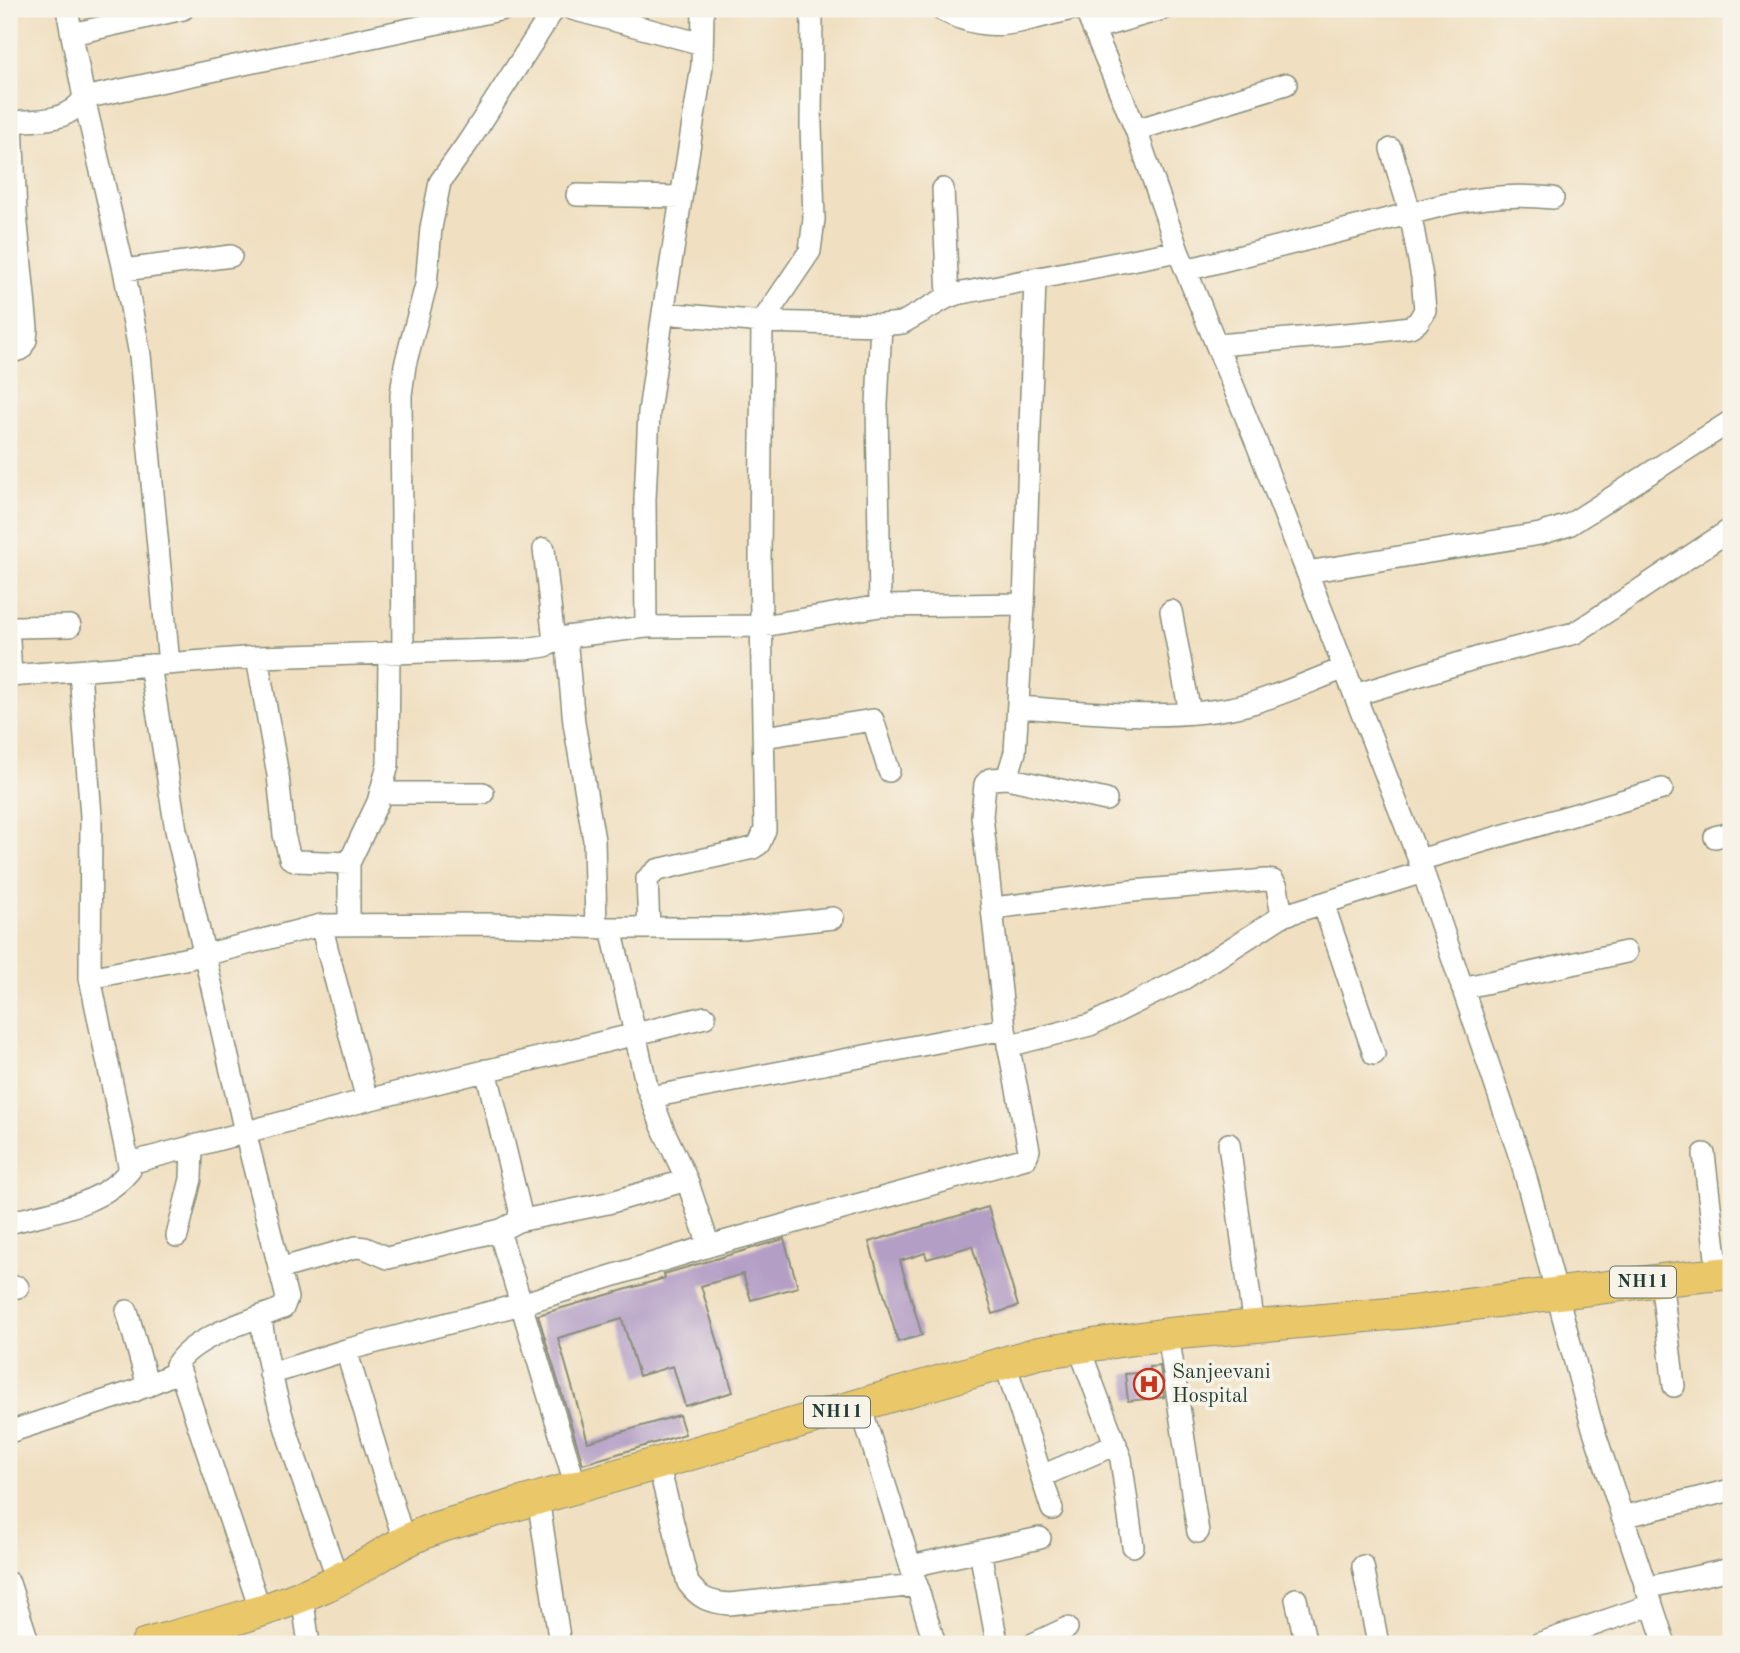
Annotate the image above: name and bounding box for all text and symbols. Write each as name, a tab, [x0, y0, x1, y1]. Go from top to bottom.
road number: NH11	[1610, 1266, 1676, 1298]
place label: Sanjeevani Hospital	[1172, 1362, 1271, 1407]
hospital icon: Sanjeevani Hospital	[1132, 1367, 1166, 1401]
road number: NH11	[804, 1396, 870, 1428]

